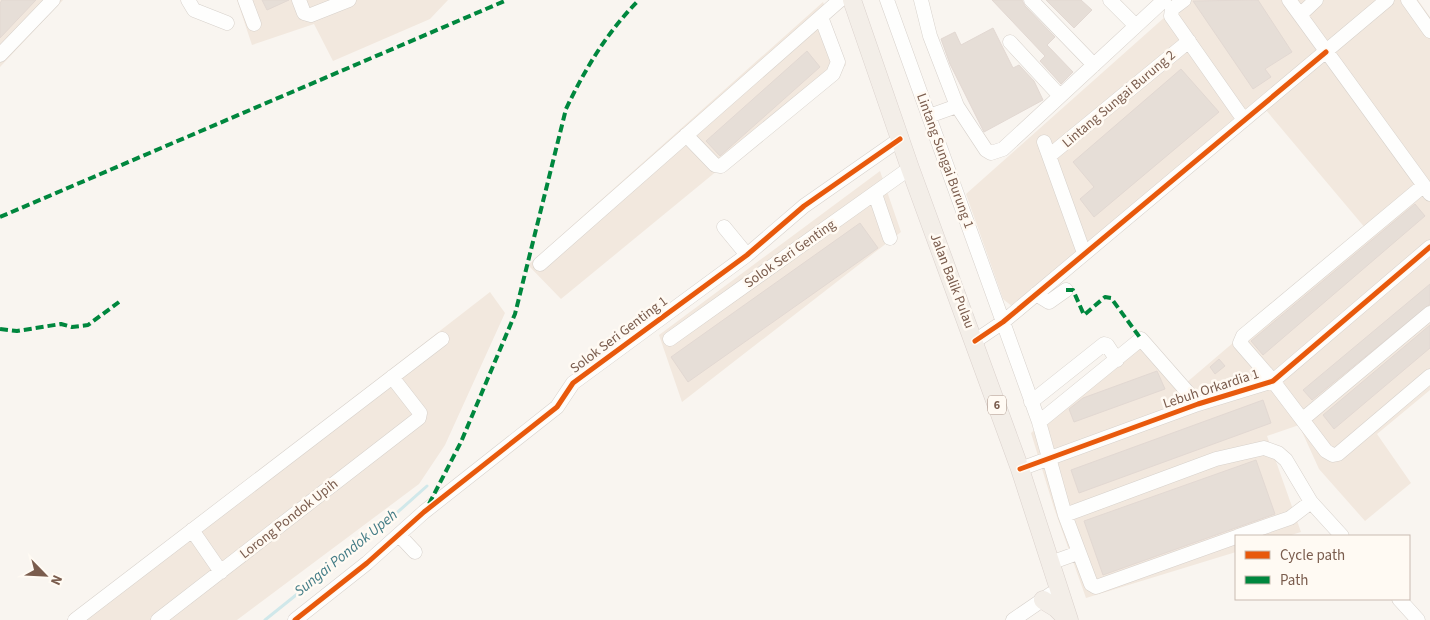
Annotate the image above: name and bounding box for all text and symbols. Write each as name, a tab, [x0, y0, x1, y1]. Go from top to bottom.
street label: Lintang Sungai Burung 2	[1058, 45, 1180, 152]
street label: Lintang Sungai Burung 1	[911, 91, 979, 231]
street label: Solok Seri Genting	[740, 215, 840, 293]
street label: Jalan Balik Pulau	[925, 230, 979, 332]
street label: Solok Seri Genting 1	[566, 292, 672, 378]
street label: Lebuh Orkardia 1	[1160, 364, 1262, 414]
road number: 6	[988, 396, 1006, 414]
street label: Lorong Pondok Upih	[236, 474, 342, 564]
water label: Sungai Pondok Upeh	[290, 505, 402, 601]
legend	[1235, 535, 1410, 600]
text: Cycle path	[1280, 545, 1345, 566]
north arrow	[20, 550, 70, 600]
text: Path	[1280, 570, 1308, 591]
text: N	[45, 572, 67, 588]

